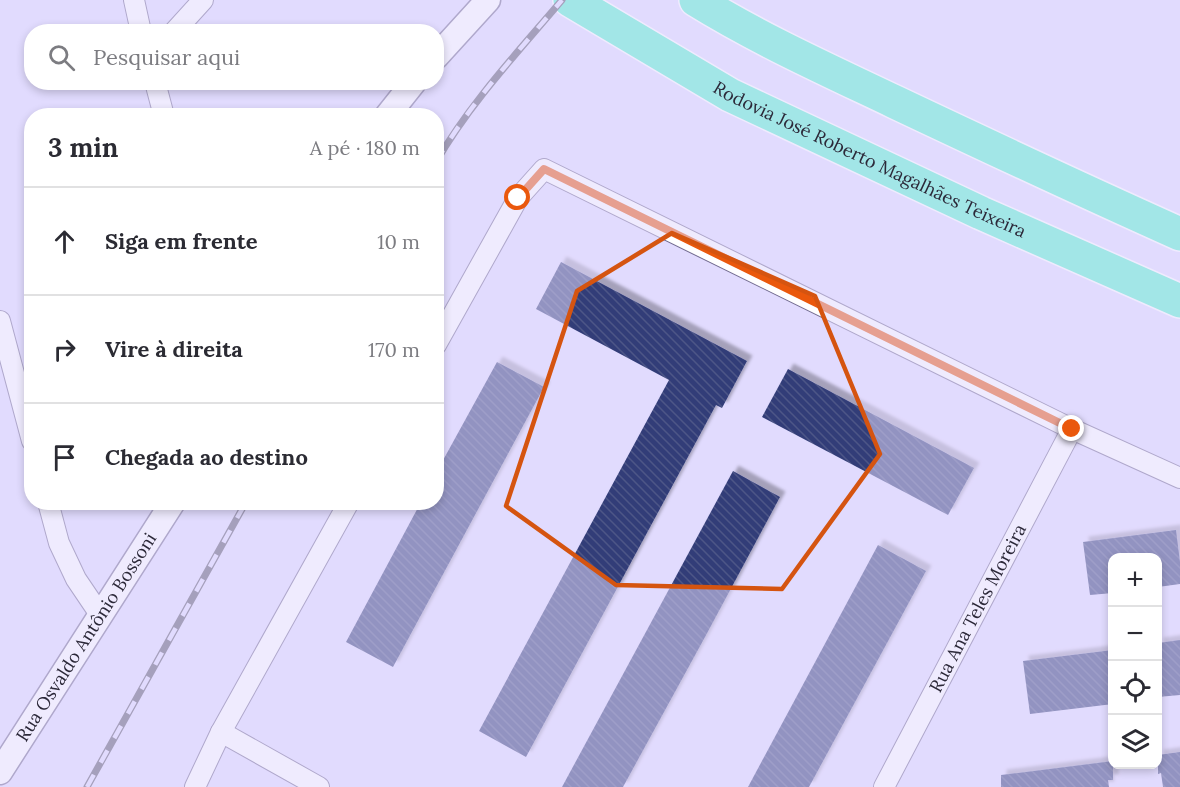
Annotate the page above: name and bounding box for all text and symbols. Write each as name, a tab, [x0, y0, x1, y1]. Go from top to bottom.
search box	[24, 24, 444, 90]
icon: search	[45, 41, 78, 74]
text: Pesquisar aqui	[93, 43, 240, 71]
street label: Rodovia José Roberto Magalhães Teixeira	[709, 76, 1030, 242]
text: 3 min	[48, 131, 118, 164]
text: A pé · 180 m	[310, 135, 420, 160]
route start	[504, 184, 530, 210]
icon: ahead	[48, 225, 81, 258]
text: Siga em frente	[105, 227, 258, 255]
text: 10 m	[377, 229, 420, 254]
icon: right	[48, 333, 81, 366]
text: Vire à direita	[105, 335, 243, 363]
text: 170 m	[368, 337, 420, 362]
route end	[1058, 415, 1084, 441]
icon: arrive	[48, 441, 81, 474]
text: Chegada ao destino	[105, 443, 308, 471]
street label: Rua Ana Teles Moreira	[924, 520, 1031, 696]
street label: Rua Osvaldo Antônio Bossoni	[10, 528, 161, 746]
map controls	[1108, 553, 1162, 769]
button: +	[1108, 553, 1162, 607]
button: −	[1108, 607, 1162, 661]
button: locate	[1108, 661, 1162, 715]
button: layers	[1108, 715, 1162, 769]

